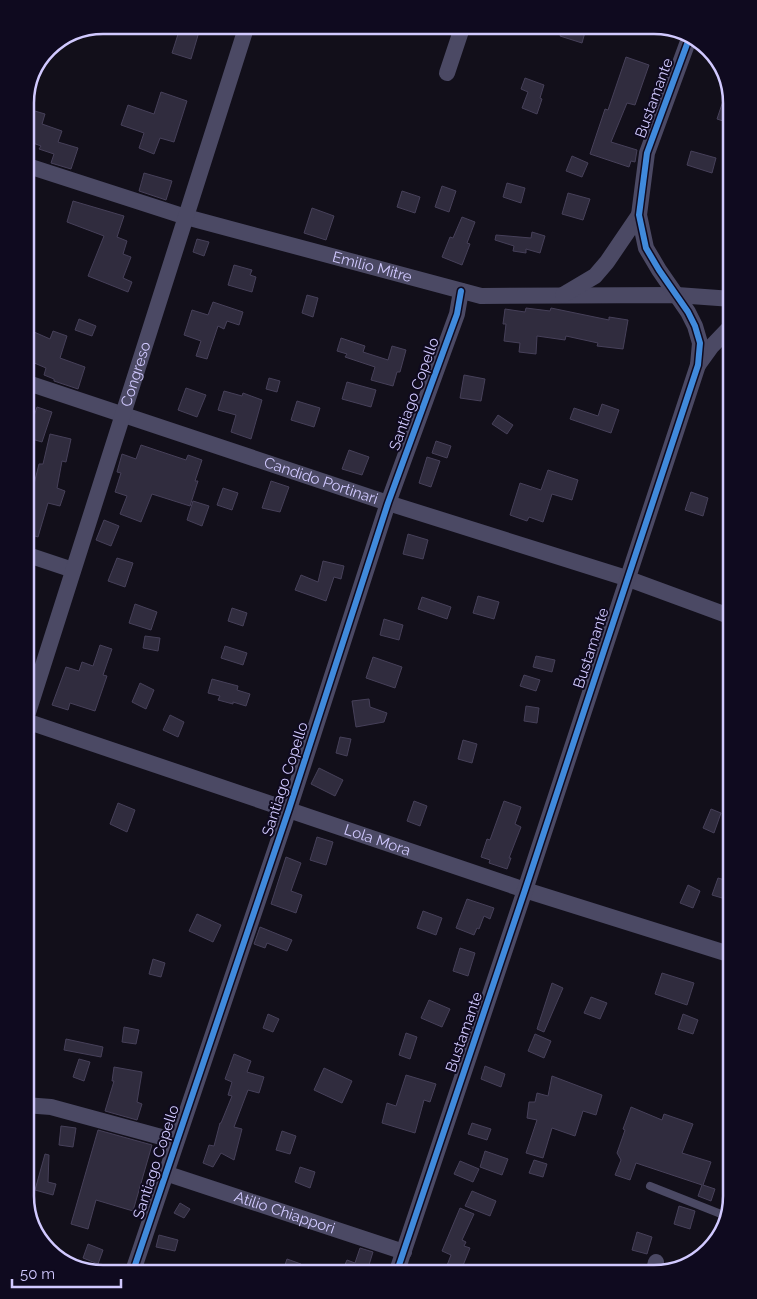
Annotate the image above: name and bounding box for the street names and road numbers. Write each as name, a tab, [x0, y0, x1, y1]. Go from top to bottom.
street label: Bustamante	[631, 55, 677, 140]
street label: Emilio Mitre	[331, 248, 414, 286]
street label: Santiago Copello	[385, 335, 443, 453]
street label: Congreso	[117, 339, 155, 409]
street label: Candido Portinari	[262, 453, 380, 508]
street label: Bustamante	[570, 605, 613, 691]
street label: Santiago Copello	[258, 720, 312, 838]
street label: Lola Mora	[342, 820, 413, 860]
street label: Bustamante	[442, 989, 486, 1074]
street label: Santiago Copello	[129, 1103, 183, 1221]
street label: Atilio Chiappori	[232, 1188, 337, 1238]

